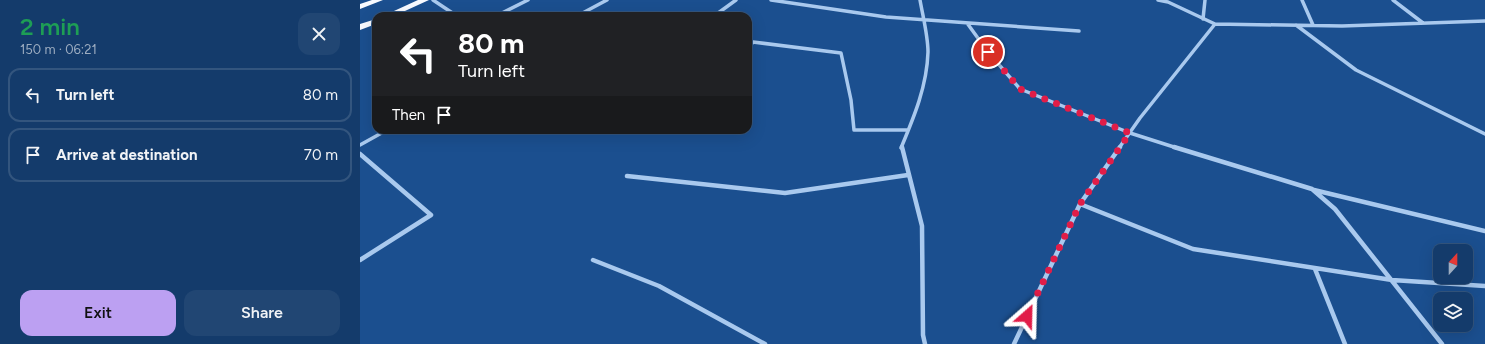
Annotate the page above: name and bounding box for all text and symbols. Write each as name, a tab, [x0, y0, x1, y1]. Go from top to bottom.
text: 2 min	[20, 12, 80, 41]
button: close	[298, 13, 340, 55]
text: 80 m	[458, 26, 524, 60]
icon: left	[392, 28, 444, 80]
pin	[971, 35, 1005, 69]
icon: arrive	[977, 41, 999, 63]
text: 150 m · 06:21	[20, 42, 97, 57]
text: Turn left	[458, 60, 525, 82]
icon: left	[22, 84, 44, 106]
text: Turn left	[56, 86, 114, 104]
text: 80 m	[303, 86, 338, 104]
icon: arrive	[433, 104, 455, 126]
text: Then	[392, 106, 425, 124]
icon: arrive	[22, 144, 44, 166]
text: Arrive at destination	[56, 146, 197, 164]
text: 70 m	[304, 146, 338, 164]
north arrow	[1433, 244, 1473, 284]
map controls	[1433, 244, 1473, 332]
button: Exit	[20, 290, 176, 336]
button: Share	[184, 290, 340, 336]
button: layers	[1433, 292, 1473, 332]
position arrow	[1006, 295, 1048, 337]

